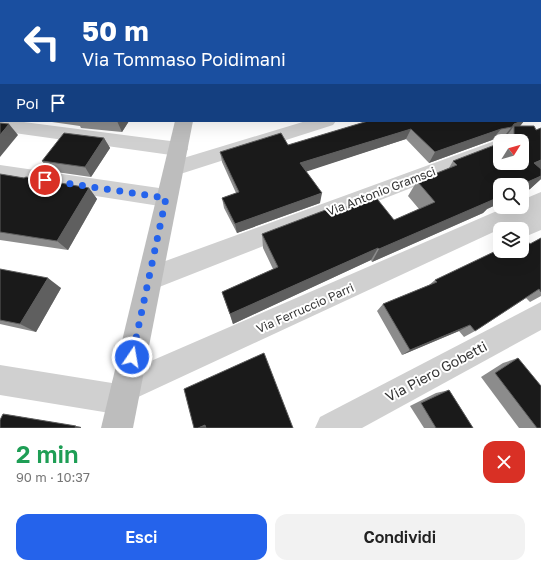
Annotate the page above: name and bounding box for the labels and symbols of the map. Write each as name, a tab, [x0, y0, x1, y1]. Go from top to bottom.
north arrow	[493, 134, 529, 170]
pin	[28, 163, 62, 197]
street label: Via Antonio Gramsci	[324, 163, 438, 219]
street label: Via Ferruccio Parri	[254, 280, 356, 336]
position arrow	[111, 336, 153, 378]
street label: Via Piero Gobetti	[382, 337, 490, 405]

